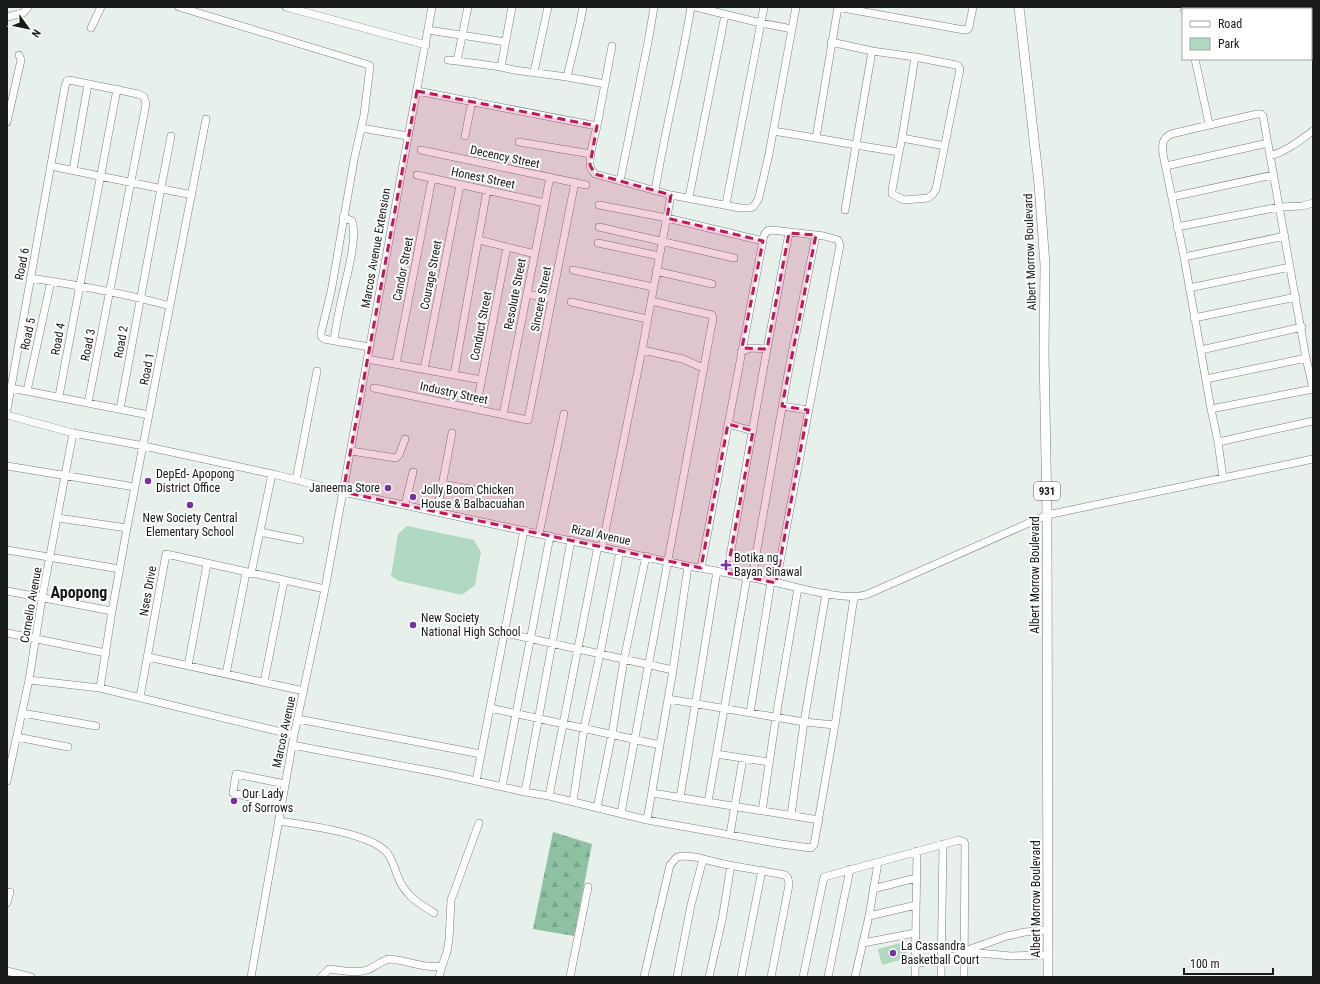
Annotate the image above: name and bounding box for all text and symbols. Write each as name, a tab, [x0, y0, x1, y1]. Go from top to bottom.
north arrow	[8, 8, 48, 48]
legend	[1182, 8, 1312, 60]
text: Road	[1218, 17, 1242, 31]
text: N	[29, 27, 43, 40]
text: Park	[1218, 37, 1240, 51]
street label: Decency Street	[469, 143, 542, 171]
street label: Honest Street	[450, 164, 517, 192]
street label: Marcos Avenue Extension	[359, 187, 393, 309]
street label: Albert Morrow Boulevard	[1021, 193, 1039, 311]
street label: Candor Street	[390, 235, 416, 302]
street label: Courage Street	[417, 239, 445, 311]
street label: Road 6	[12, 247, 32, 281]
street label: Resolute Street	[501, 257, 529, 331]
street label: Sincere Street	[528, 265, 554, 333]
street label: Conduct Street	[467, 290, 495, 362]
street label: Road 5	[18, 316, 38, 351]
street label: Road 4	[48, 322, 68, 356]
street label: Road 2	[111, 325, 131, 359]
street label: Road 3	[78, 328, 98, 362]
street label: Road 1	[137, 352, 157, 386]
street label: Industry Street	[419, 379, 490, 407]
place label: DepEd- Apopong District Office	[156, 467, 235, 495]
marker: DepEd- Apopong District Office	[143, 476, 153, 486]
place label: Janeema Store	[309, 481, 380, 495]
road number: 931	[1034, 482, 1060, 500]
marker: Janeema Store	[383, 483, 393, 493]
place label: Jolly Boom Chicken House & Balbacuahan	[421, 483, 525, 511]
marker: Jolly Boom Chicken House & Balbacuahan	[408, 492, 418, 502]
marker: New Society Central Elementary School	[185, 500, 195, 510]
place label: New Society Central Elementary School	[143, 511, 237, 539]
street label: Albert Morrow Boulevard	[1028, 516, 1042, 634]
street label: Rizal Avenue	[570, 522, 632, 548]
place label: Botika ng Bayan Sinawal	[734, 551, 802, 579]
marker: Botika ng Bayan Sinawal	[721, 560, 731, 570]
street label: Nses Drive	[137, 564, 159, 617]
street label: Cornelio Avenue	[17, 566, 45, 644]
district label: Apopong	[51, 583, 107, 602]
place label: New Society National High School	[421, 611, 521, 639]
marker: New Society National High School	[408, 620, 418, 630]
street label: Marcos Avenue	[270, 695, 298, 769]
place label: Our Lady of Sorrows	[242, 787, 293, 815]
marker: Our Lady of Sorrows	[229, 796, 239, 806]
street label: Albert Morrow Boulevard	[1029, 840, 1043, 958]
place label: La Cassandra Basketball Court	[901, 939, 980, 967]
marker: La Cassandra Basketball Court	[888, 948, 898, 958]
scale bar	[1184, 950, 1273, 976]
text: 100 m	[1190, 957, 1220, 971]

